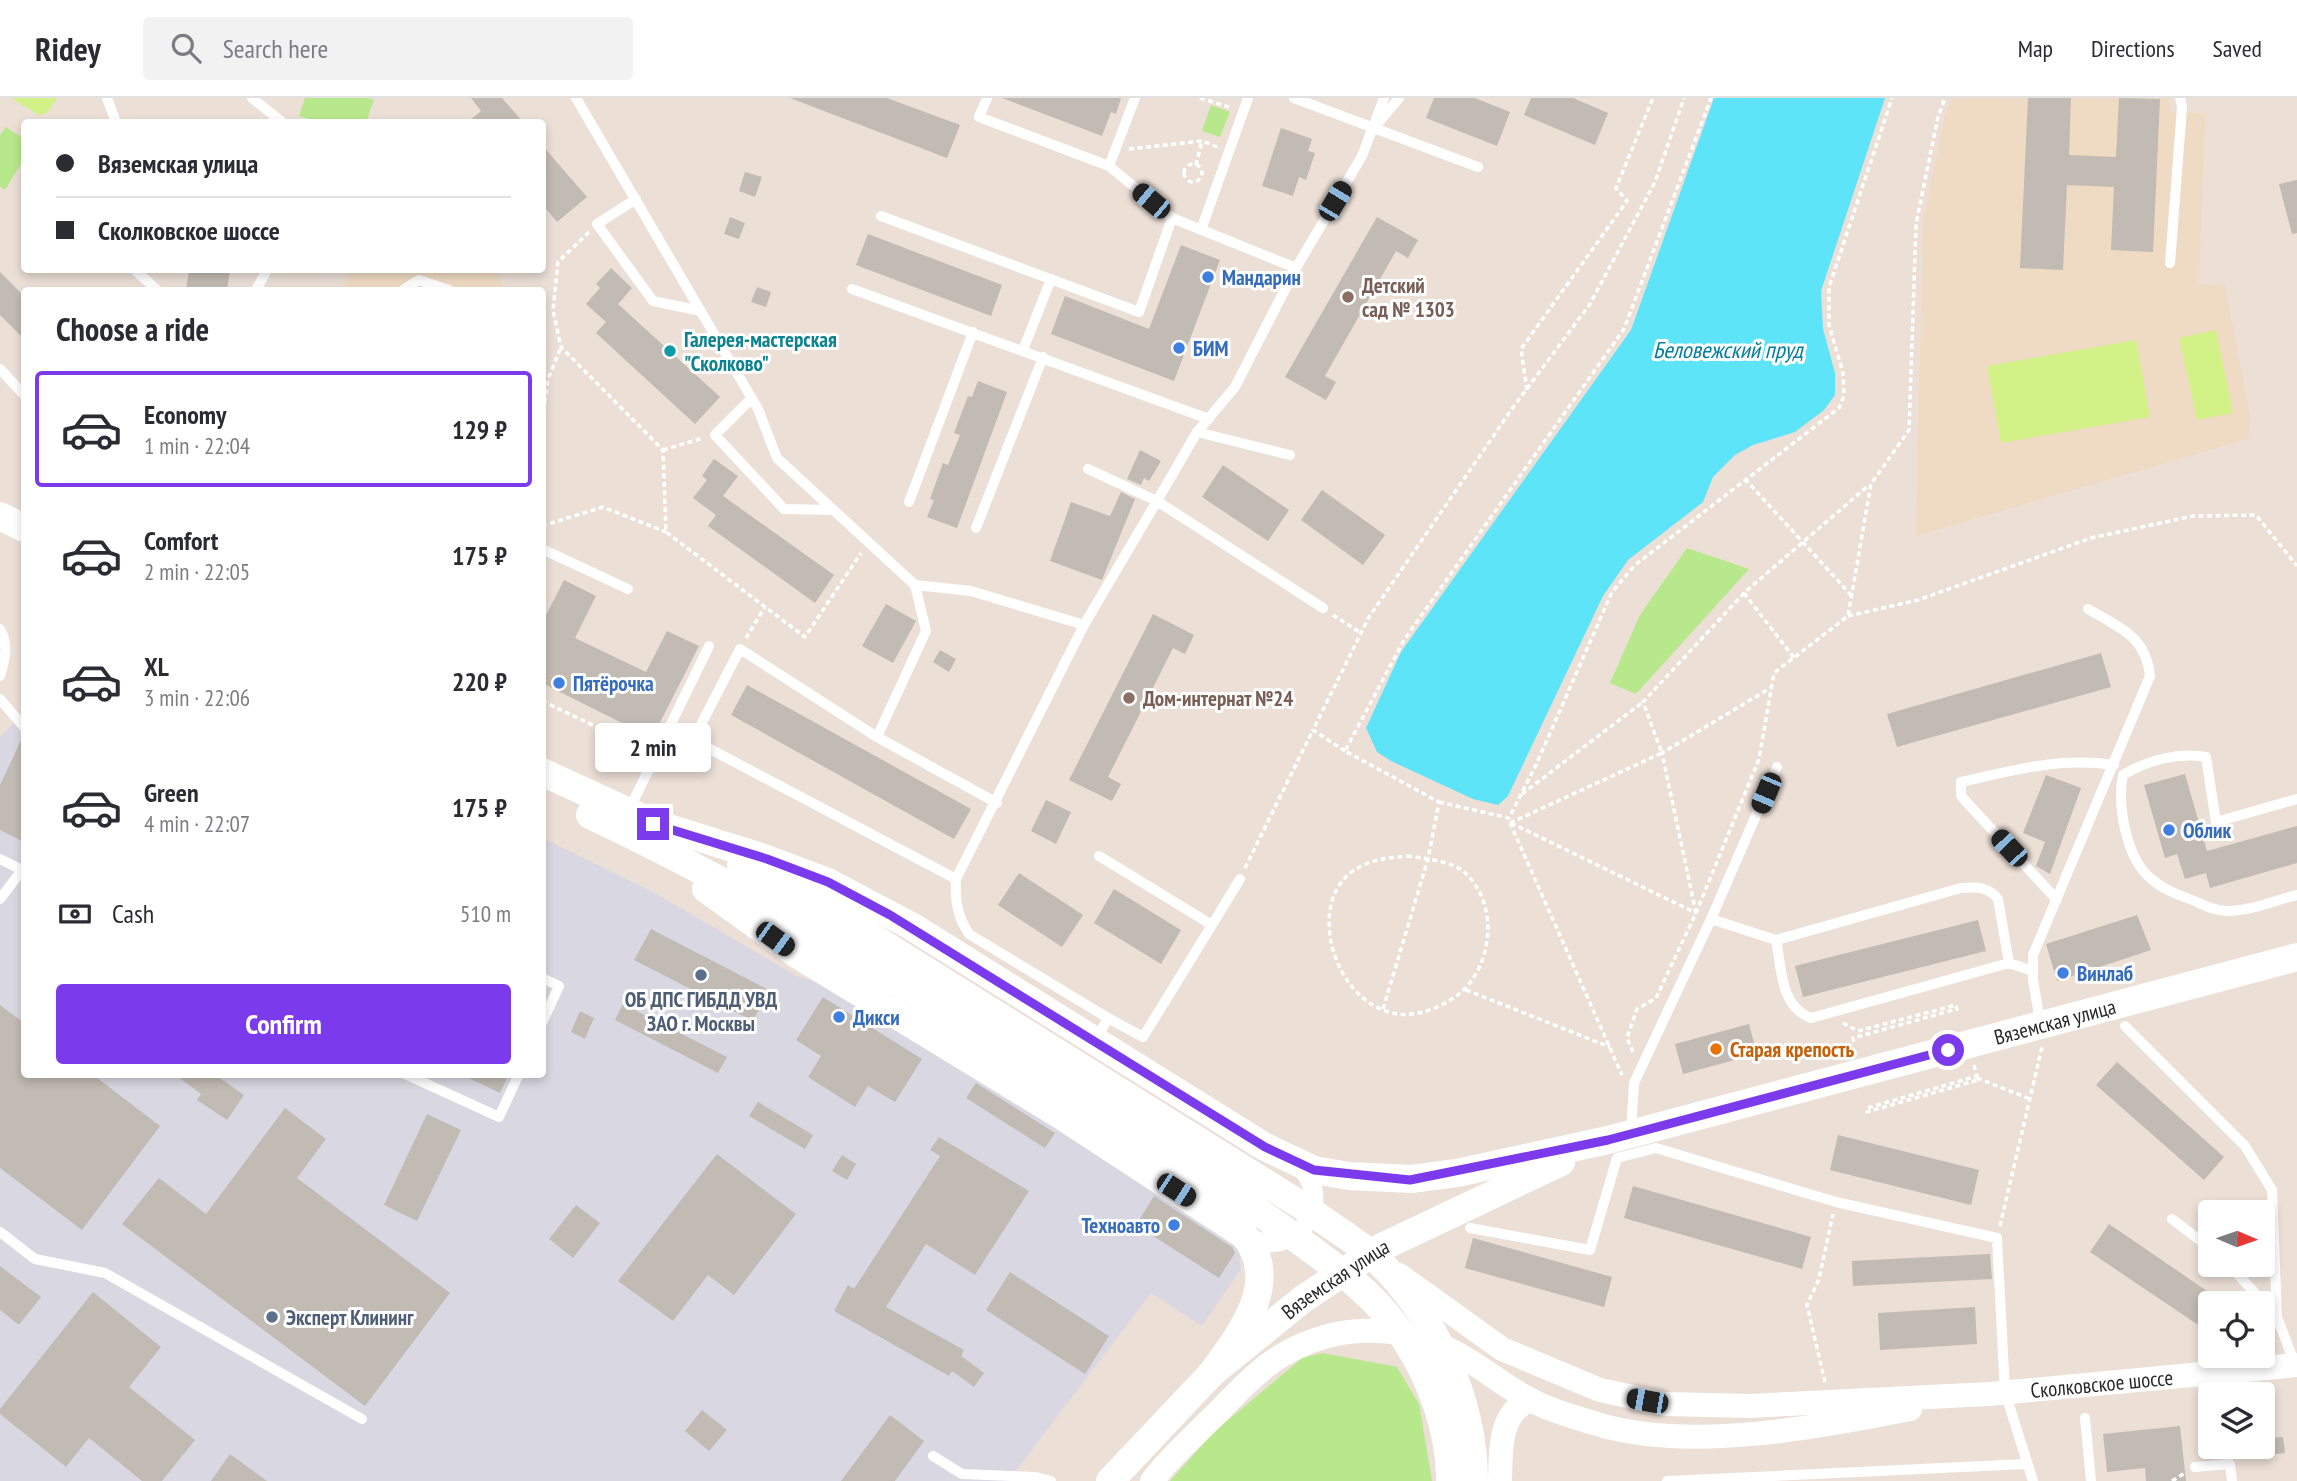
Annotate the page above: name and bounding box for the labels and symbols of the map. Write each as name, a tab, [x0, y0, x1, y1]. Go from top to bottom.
car	[1316, 178, 1355, 224]
car	[1129, 179, 1174, 223]
place label: Мандарин	[1222, 264, 1301, 291]
marker: Мандарин	[1200, 269, 1216, 285]
place label: Детский сад № 1303	[1362, 272, 1455, 323]
marker: Детский сад № 1303	[1340, 289, 1356, 305]
place label: Галерея-мастерская "Сколково"	[684, 326, 837, 377]
place label: БИМ	[1193, 335, 1228, 362]
water label: Беловежский пруд	[1653, 335, 1805, 364]
marker: БИМ	[1171, 340, 1187, 356]
marker: Галерея-мастерская "Сколково"	[662, 343, 678, 359]
place label: Пятёрочка	[573, 670, 654, 697]
marker: Пятёрочка	[551, 675, 567, 691]
place label: Дом-интернат №24	[1143, 685, 1293, 712]
marker: Дом-интернат №24	[1121, 690, 1137, 706]
callout: 2 min	[595, 722, 711, 772]
car	[1749, 770, 1784, 816]
route end	[637, 808, 669, 840]
place label: Облик	[2183, 817, 2232, 844]
marker: Облик	[2161, 822, 2177, 838]
car	[1987, 825, 2032, 871]
car	[752, 918, 799, 960]
place label: Винлаб	[2077, 960, 2133, 987]
marker: Винлаб	[2055, 965, 2071, 981]
marker: ОБ ДПС ГИБДД УВД ЗАО г. Москвы	[693, 967, 709, 983]
place label: ОБ ДПС ГИБДД УВД ЗАО г. Москвы	[625, 986, 777, 1037]
street label: Вяземская улица	[1991, 992, 2118, 1050]
place label: Дикси	[853, 1004, 900, 1031]
marker: Дикси	[831, 1009, 847, 1025]
route start	[1932, 1034, 1964, 1066]
place label: Старая крепость	[1730, 1036, 1855, 1063]
marker: Старая крепость	[1708, 1041, 1724, 1057]
car	[1153, 1170, 1200, 1210]
north arrow	[2198, 1200, 2275, 1278]
place label: Техноавто	[1082, 1212, 1160, 1239]
marker: Техноавто	[1166, 1217, 1182, 1233]
street label: Вяземская улица	[1276, 1232, 1393, 1325]
place label: Эксперт Клининг	[286, 1304, 414, 1331]
marker: Эксперт Клининг	[264, 1309, 280, 1325]
street label: Сколковское шоссе	[2029, 1363, 2174, 1404]
car	[1625, 1387, 1670, 1415]

